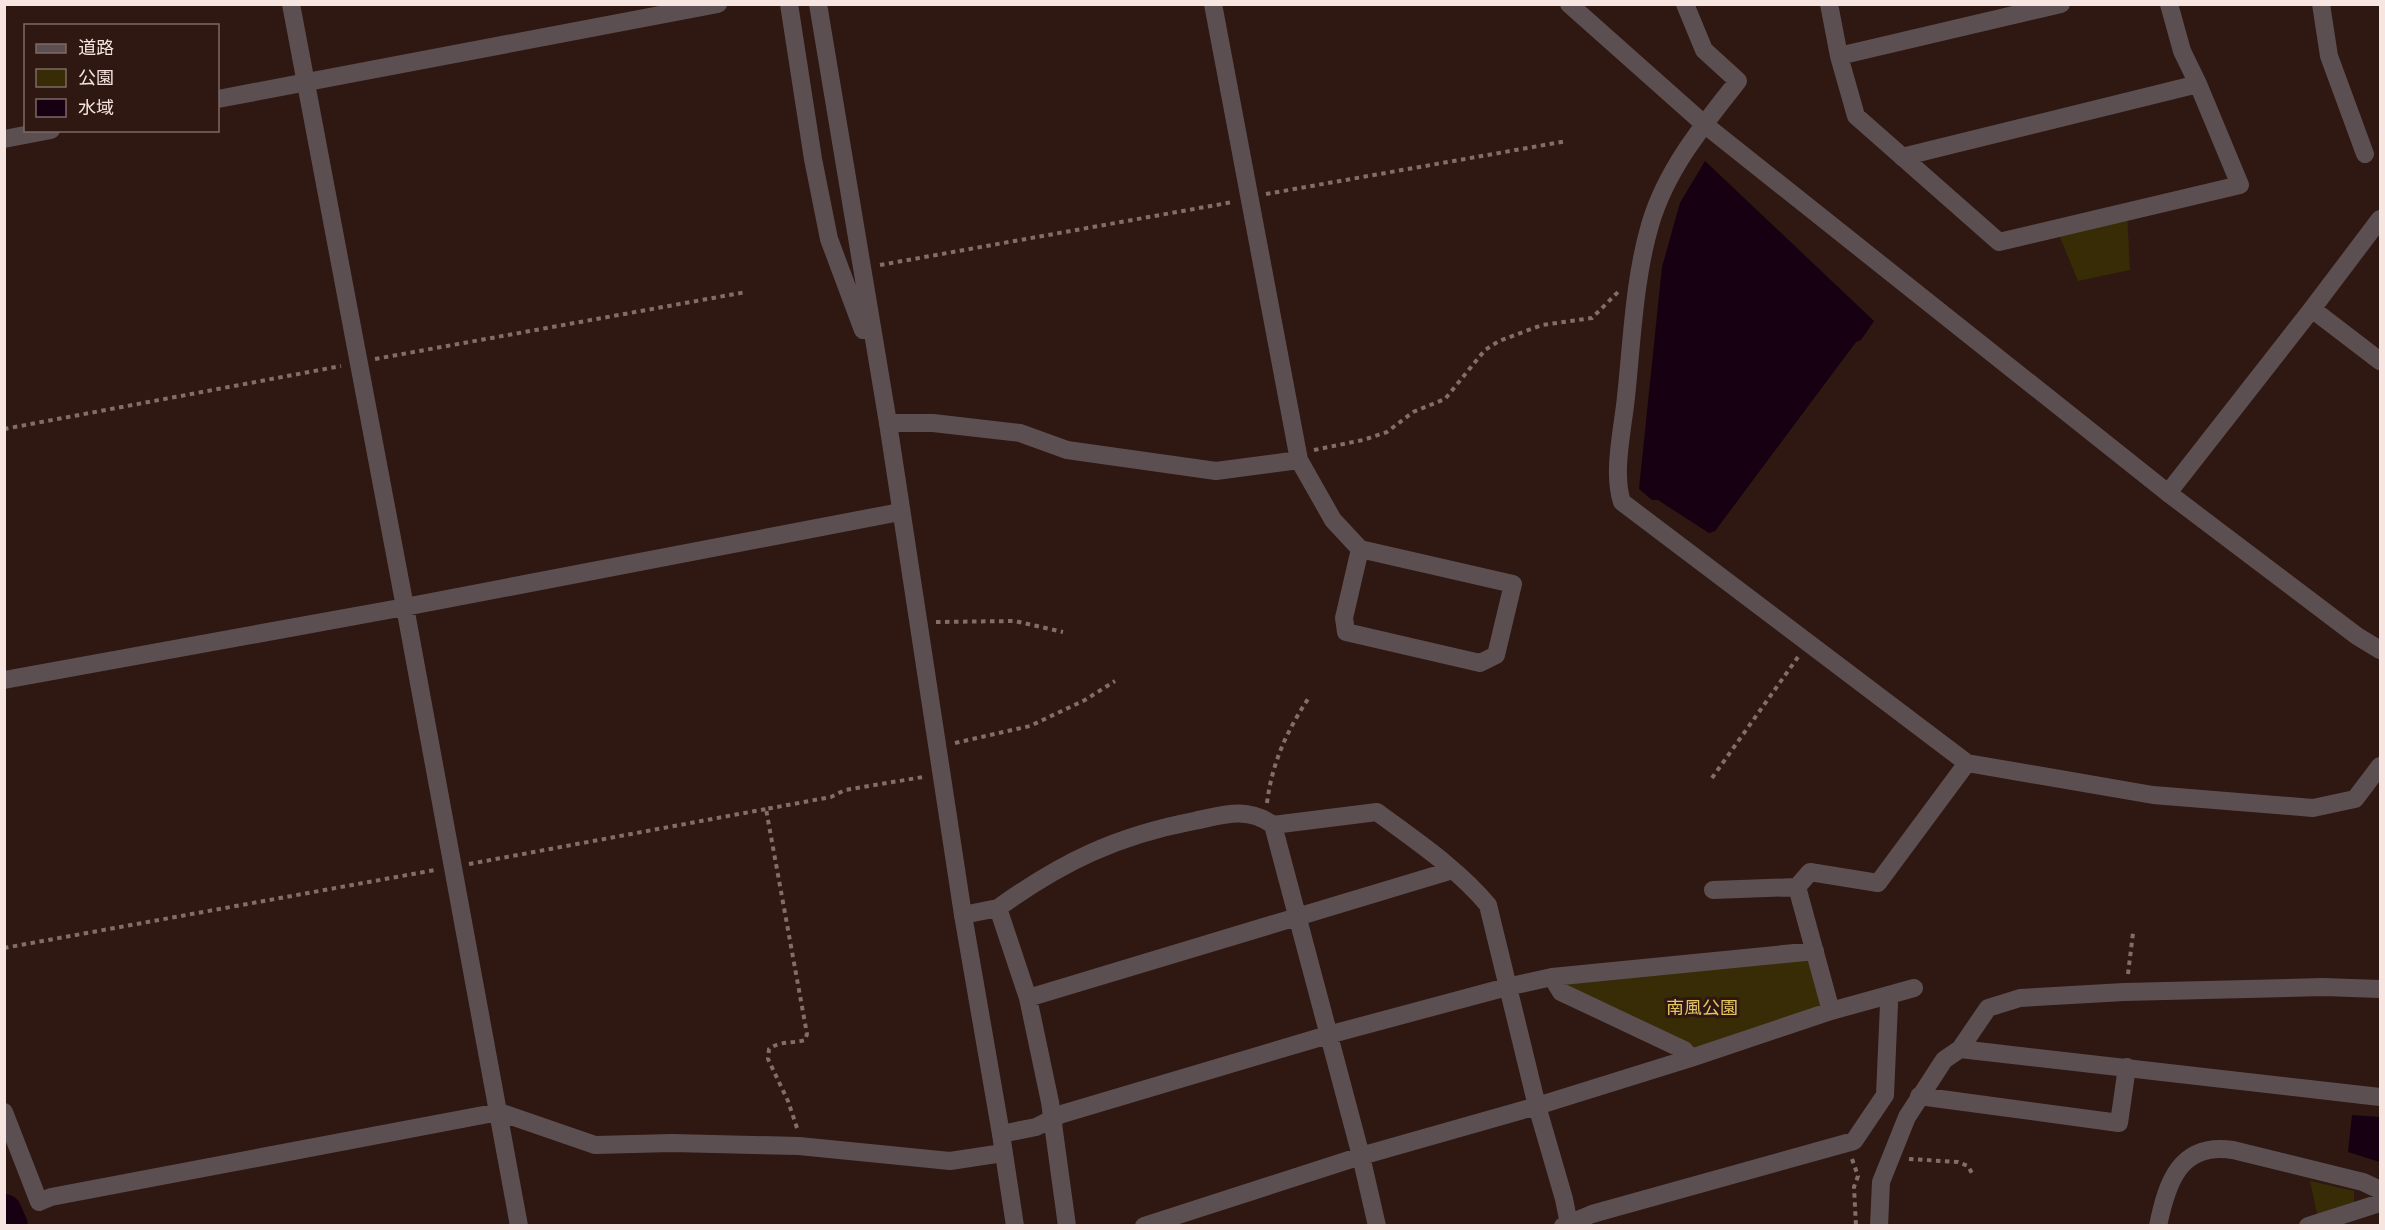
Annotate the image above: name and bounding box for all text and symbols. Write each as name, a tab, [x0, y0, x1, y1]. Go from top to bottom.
legend	[24, 24, 219, 132]
text: 道路	[78, 36, 114, 58]
text: 公園	[78, 66, 114, 88]
text: 水域	[78, 96, 114, 118]
park label: 南風公園	[1666, 996, 1738, 1018]

